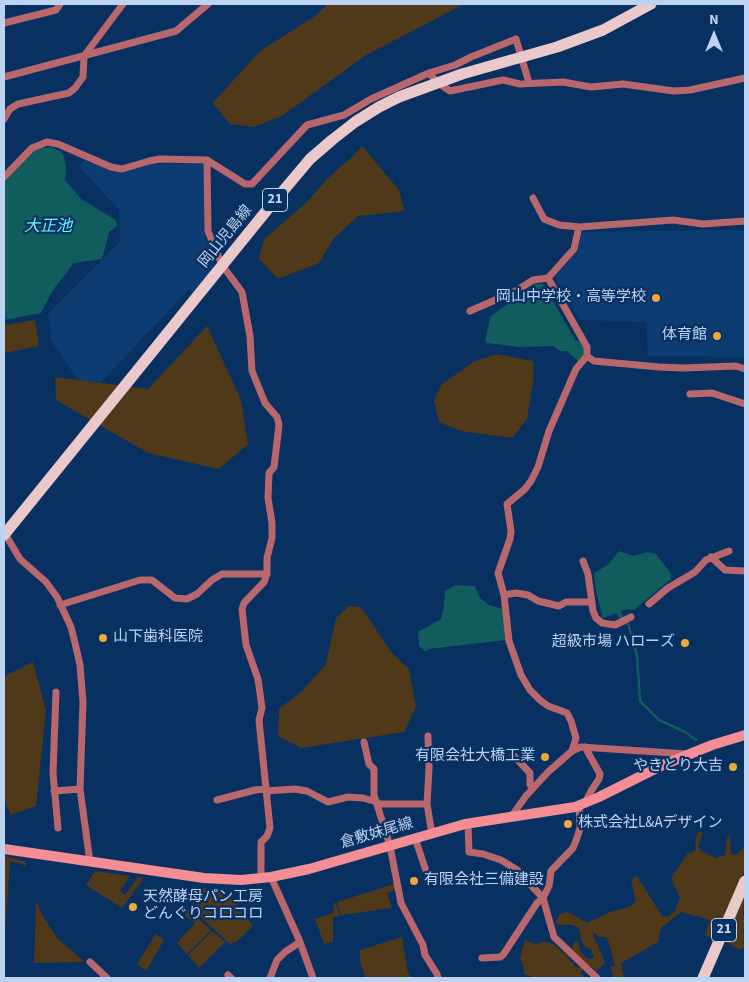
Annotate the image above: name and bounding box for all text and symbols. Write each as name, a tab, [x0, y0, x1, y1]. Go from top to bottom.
north arrow	[689, 10, 739, 60]
text: N	[709, 10, 719, 30]
road number: 21	[262, 188, 288, 212]
street label: 岡山児島線	[195, 202, 257, 272]
water label: 大正池	[24, 217, 72, 237]
place label: 岡山中学校・高等学校	[496, 289, 646, 307]
marker: 岡山中学校・高等学校	[650, 292, 662, 304]
place label: 体育館	[662, 327, 707, 345]
marker: 体育館	[711, 330, 723, 342]
place label: 山下歯科医院	[113, 629, 203, 647]
marker: 山下歯科医院	[97, 632, 109, 644]
place label: 超級市場 ハローズ	[552, 634, 675, 652]
marker: 超級市場 ハローズ	[679, 637, 691, 649]
place label: 有限会社大橋工業	[415, 748, 535, 766]
marker: 有限会社大橋工業	[539, 751, 551, 763]
place label: やきとり大吉	[633, 758, 723, 776]
marker: やきとり大吉	[727, 761, 739, 773]
street label: 倉敷妹尾線	[338, 815, 416, 853]
place label: 株式会社L&Aデザイン	[578, 815, 723, 833]
marker: 株式会社L&Aデザイン	[562, 818, 574, 830]
place label: 有限会社三備建設	[424, 872, 544, 890]
marker: 有限会社三備建設	[408, 875, 420, 887]
place label: 天然酵母パン工房 どんぐりコロコロ	[143, 889, 263, 924]
marker: 天然酵母パン工房 どんぐりコロコロ	[127, 901, 139, 913]
road number: 21	[712, 918, 736, 942]

